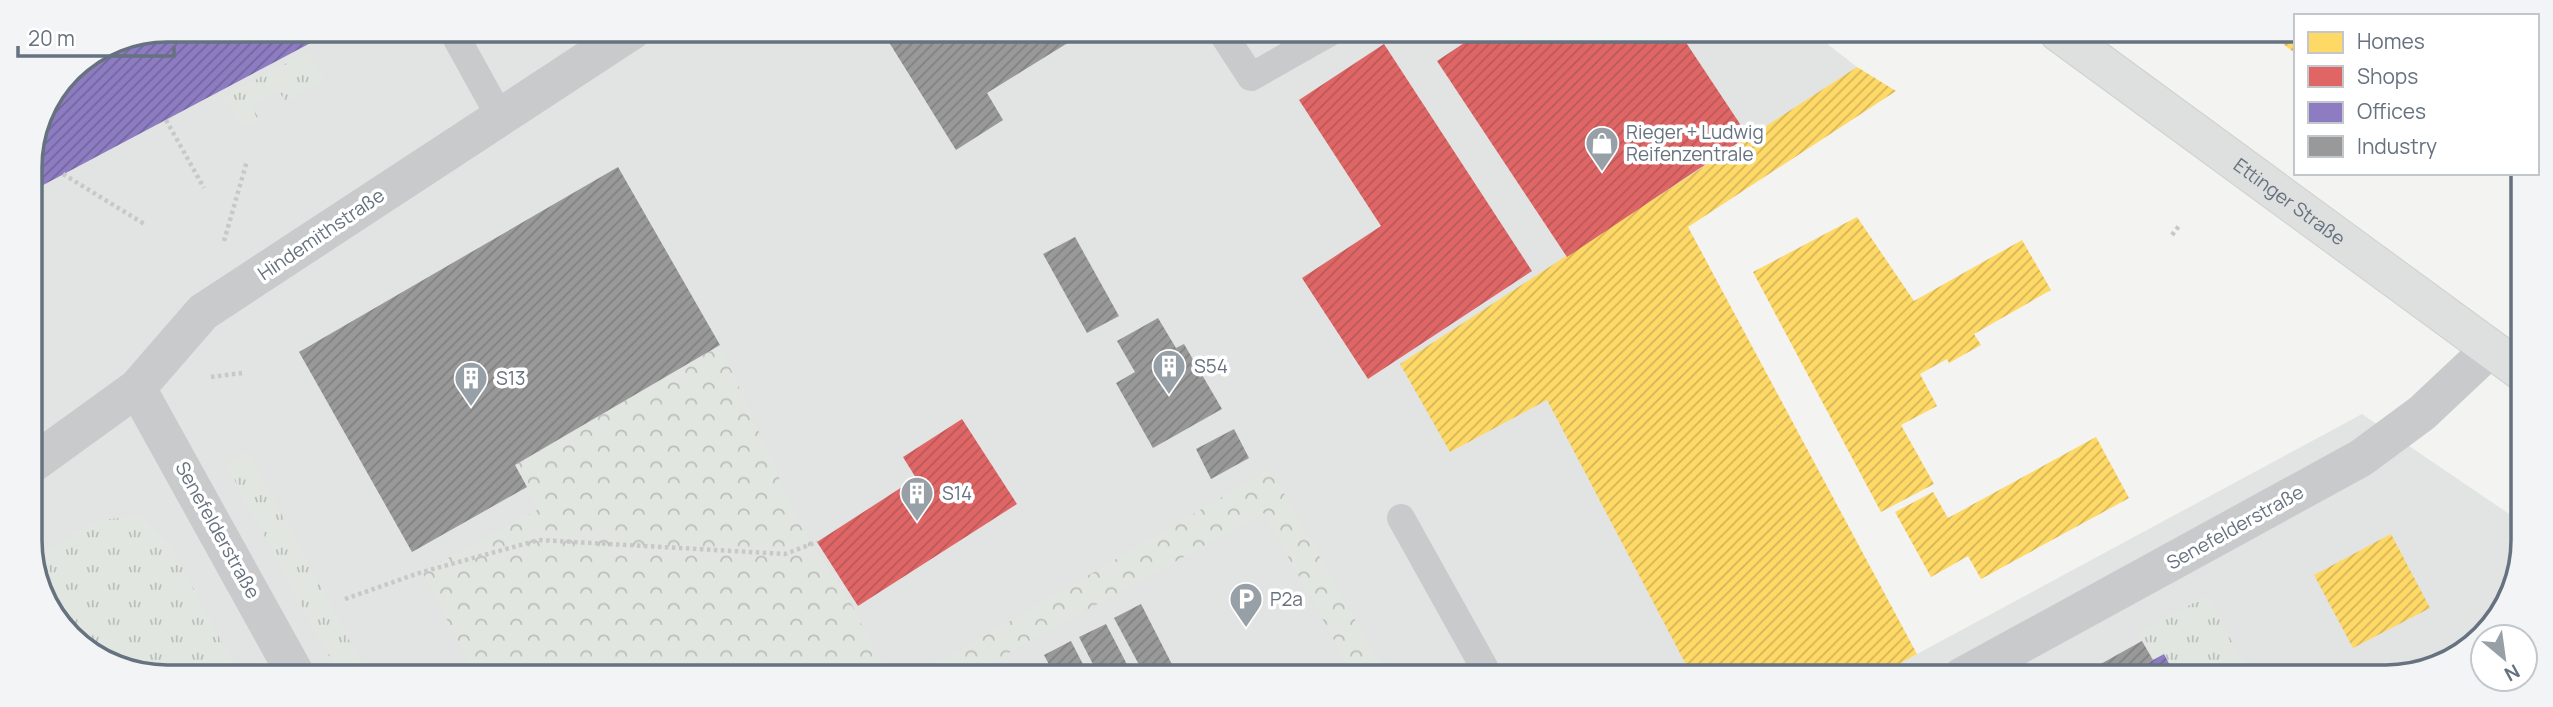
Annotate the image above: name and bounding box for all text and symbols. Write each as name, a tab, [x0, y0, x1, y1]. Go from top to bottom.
scale bar	[18, 14, 173, 58]
legend	[2294, 14, 2539, 175]
text: 20 m	[28, 24, 75, 52]
text: Homes	[2357, 27, 2425, 55]
text: Shops	[2357, 62, 2418, 90]
text: Offices	[2357, 97, 2426, 125]
place label: Rieger + Ludwig Reifenzentrale	[1626, 119, 1764, 167]
shop icon: Rieger + Ludwig Reifenzentrale	[1583, 124, 1621, 173]
text: Industry	[2357, 132, 2437, 160]
street label: Ettinger Straße	[2228, 152, 2351, 251]
street label: Hindemithstraße	[253, 182, 389, 286]
building icon: S54	[1150, 347, 1188, 396]
place label: S54	[1194, 353, 1228, 379]
building icon: S13	[452, 359, 490, 408]
place label: S13	[496, 365, 526, 391]
street label: Senefelderstraße	[170, 457, 266, 603]
building icon: S14	[898, 474, 936, 523]
street label: Senefelderstraße	[2162, 479, 2308, 575]
place label: S14	[942, 480, 972, 506]
parking icon: P2a	[1227, 580, 1265, 629]
place label: P2a	[1270, 586, 1303, 612]
north arrow	[2469, 623, 2539, 693]
text: N	[2500, 658, 2525, 688]

